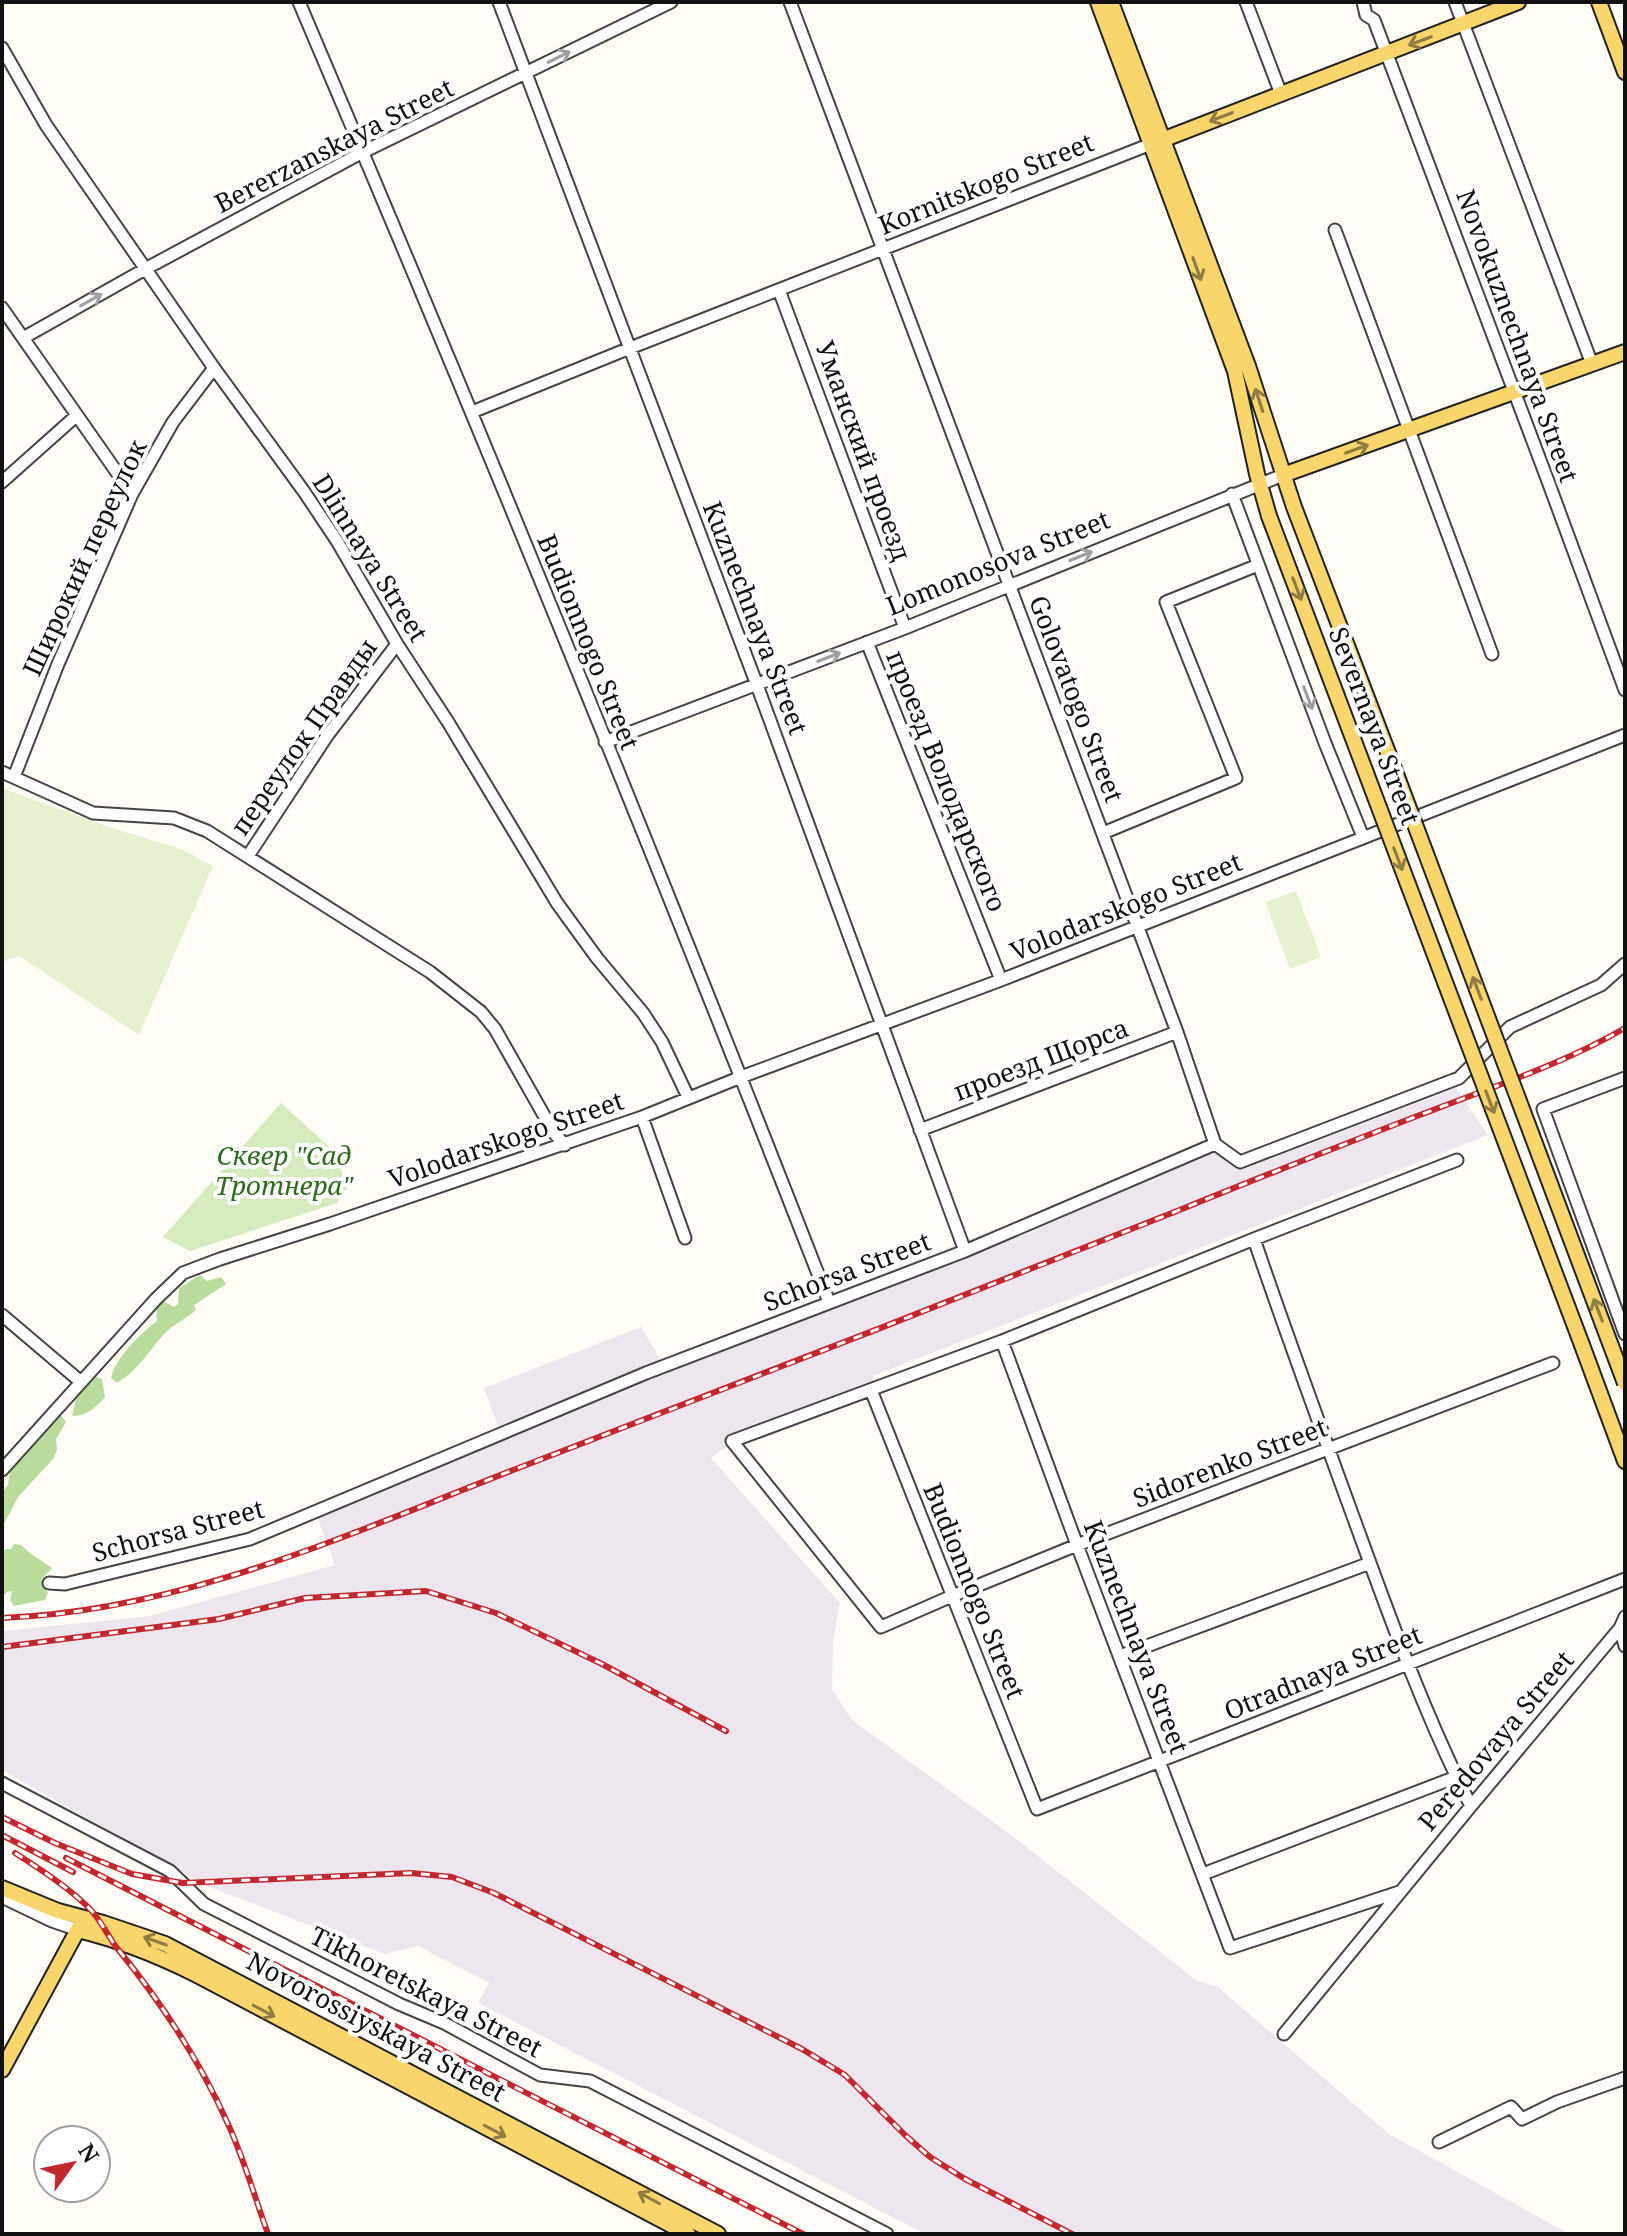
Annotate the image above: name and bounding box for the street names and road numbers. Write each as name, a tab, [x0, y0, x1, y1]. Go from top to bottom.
street label: Bererzanskaya Street	[208, 69, 459, 221]
street label: Kornitskogo Street	[873, 124, 1098, 243]
street label: Novokuznechnaya Street	[1448, 184, 1588, 487]
street label: Уманский проезд	[807, 336, 920, 566]
street label: Широкий переулок	[13, 433, 155, 682]
street label: Dlinnaya Street	[305, 467, 437, 648]
street label: Kuznechnaya Street	[695, 496, 817, 739]
street label: Lomonosova Street	[880, 501, 1115, 623]
street label: Budionnogo Street	[529, 528, 649, 755]
street label: Golovatogo Street	[1021, 590, 1133, 807]
street label: Severnaya Street	[1321, 622, 1429, 830]
street label: переулок Правды	[222, 631, 385, 842]
street label: проезд Володарского	[878, 645, 1016, 917]
street label: Volodarskogo Street	[1005, 843, 1247, 969]
street label: проезд Щорса	[948, 1009, 1133, 1109]
street label: Volodarskogo Street	[383, 1082, 628, 1196]
street label: Schorsa Street	[758, 1223, 935, 1319]
street label: Sidorenko Street	[1127, 1408, 1332, 1516]
street label: Budionnogo Street	[915, 1477, 1035, 1704]
street label: Schorsa Street	[88, 1490, 268, 1570]
street label: Kuznechnaya Street	[1076, 1515, 1198, 1758]
street label: Otradnaya Street	[1218, 1616, 1427, 1728]
street label: Peredovaya Street	[1409, 1643, 1581, 1838]
street label: Tikhoretskaya Street	[304, 1917, 549, 2065]
street label: Novorossiyskaya Street	[241, 1943, 512, 2110]

